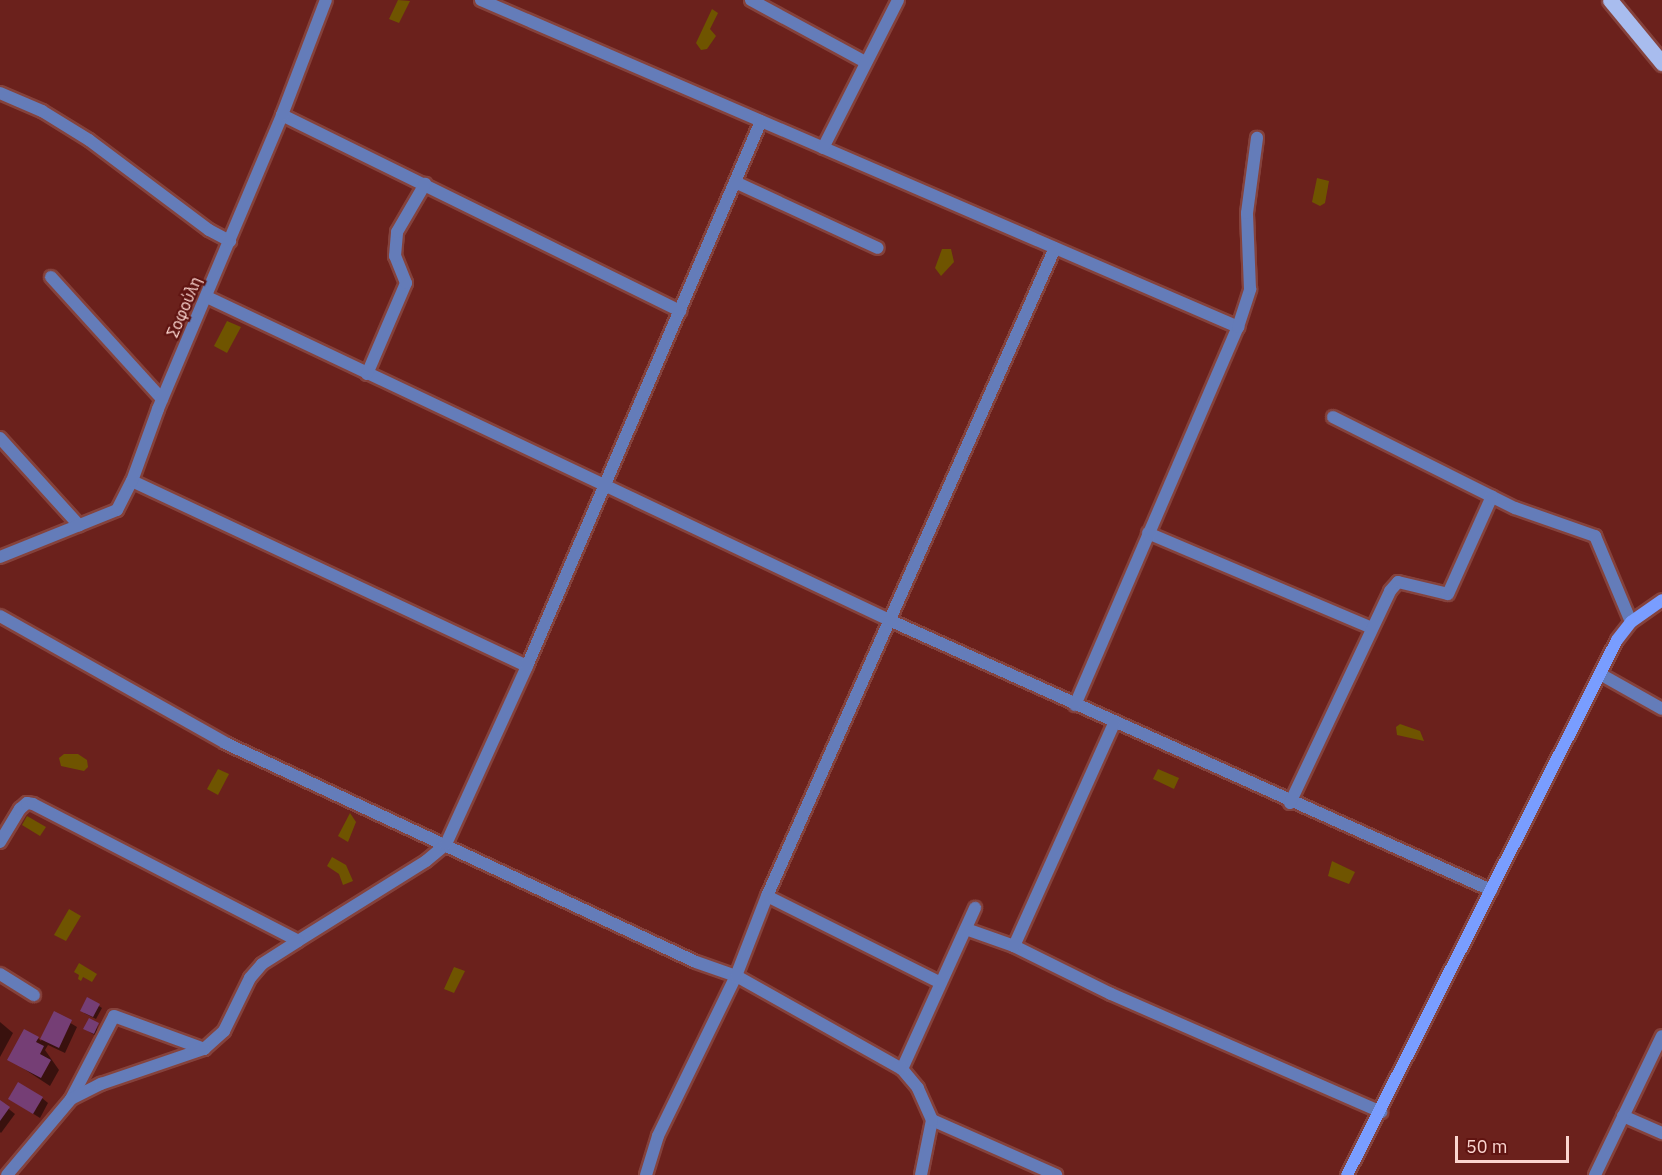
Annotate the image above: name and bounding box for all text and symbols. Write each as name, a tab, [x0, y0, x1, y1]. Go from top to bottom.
street label: Σοφούλη	[163, 274, 205, 340]
scale bar	[1458, 1124, 1572, 1162]
text: 50 m	[1466, 1135, 1508, 1158]

